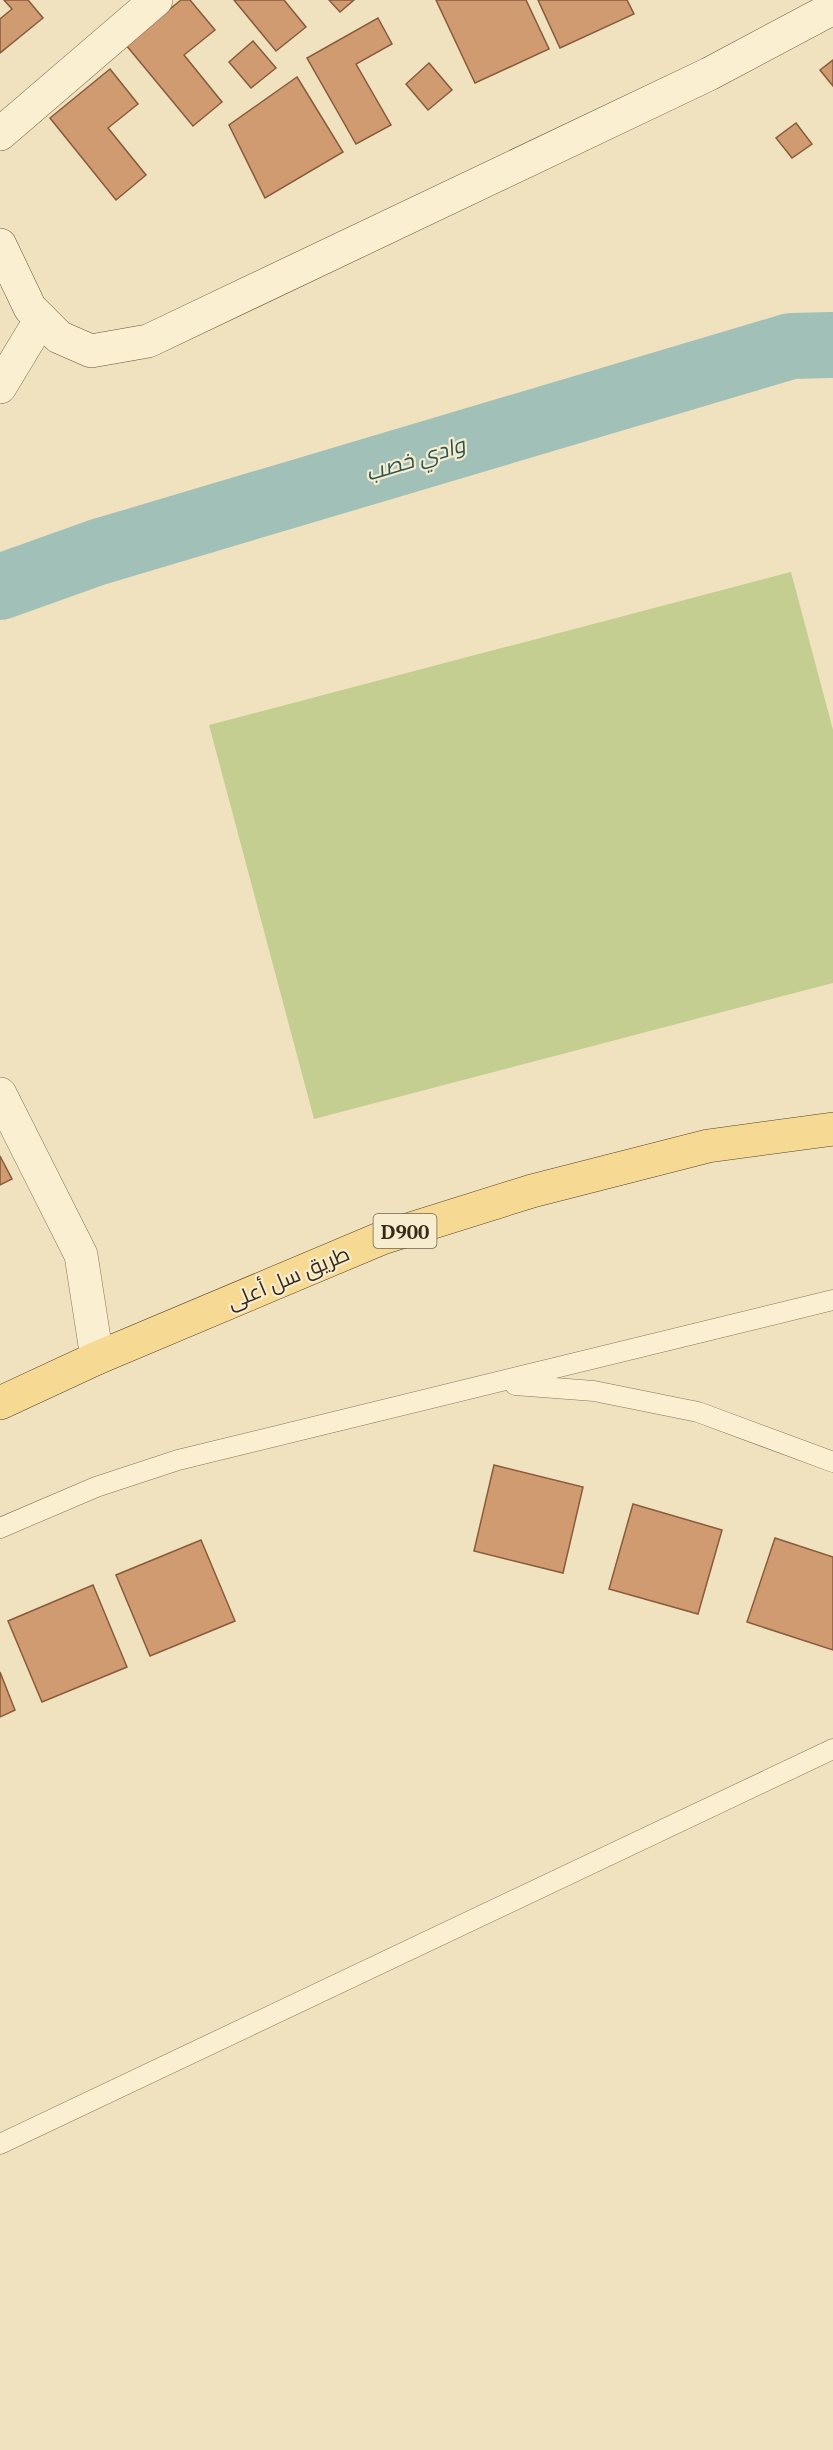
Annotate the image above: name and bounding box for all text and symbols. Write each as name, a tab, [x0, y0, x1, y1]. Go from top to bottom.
water label: وادي خصب	[362, 429, 471, 491]
road number: D900	[374, 1214, 436, 1248]
street label: طريق سل أعلى	[223, 1239, 353, 1315]

